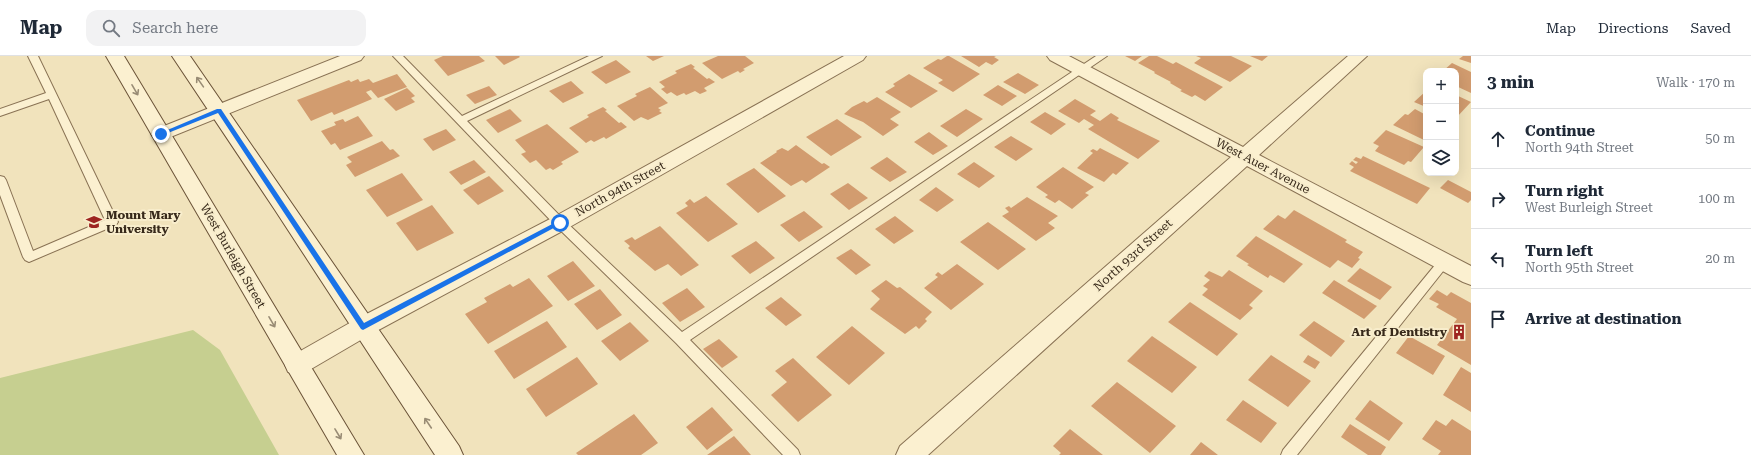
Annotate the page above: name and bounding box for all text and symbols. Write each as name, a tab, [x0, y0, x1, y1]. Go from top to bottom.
search box	[86, 10, 366, 46]
text: Map	[20, 16, 62, 39]
icon: search	[100, 17, 122, 39]
text: Search here	[132, 19, 218, 37]
text: Map	[1546, 20, 1576, 36]
text: Directions	[1598, 20, 1668, 36]
text: Saved	[1690, 20, 1731, 36]
map controls	[1423, 68, 1459, 176]
button: +	[1423, 68, 1459, 104]
text: 3 min	[1487, 72, 1534, 92]
text: Walk · 170 m	[1656, 75, 1735, 90]
one-way arrow	[195, 77, 204, 88]
one-way arrow	[132, 84, 140, 96]
button: −	[1423, 104, 1459, 140]
text: Continue	[1525, 122, 1595, 140]
route end	[152, 125, 170, 143]
icon: ahead	[1487, 128, 1509, 150]
text: 50 m	[1705, 131, 1735, 146]
street label: West Auer Avenue	[1213, 135, 1313, 197]
button: layers	[1423, 140, 1459, 176]
text: North 94th Street	[1525, 140, 1634, 155]
street label: North 94th Street	[573, 158, 668, 219]
text: Turn right	[1525, 182, 1604, 200]
icon: right	[1487, 188, 1509, 210]
text: 100 m	[1698, 191, 1735, 206]
text: West Burleigh Street	[1525, 200, 1653, 215]
street label: West Burleigh Street	[197, 201, 269, 311]
place label: Mount Mary University	[106, 208, 181, 236]
school or university icon: Mount Mary University	[85, 213, 103, 231]
route start	[551, 214, 569, 232]
street label: North 93rd Street	[1091, 216, 1175, 294]
text: Turn left	[1525, 242, 1593, 260]
icon: left	[1487, 248, 1509, 270]
text: 20 m	[1705, 251, 1735, 266]
text: North 95th Street	[1525, 260, 1634, 275]
icon: arrive	[1487, 308, 1509, 330]
text: Arrive at destination	[1525, 310, 1681, 328]
one-way arrow	[268, 316, 276, 327]
building icon: Art of Dentistry	[1450, 323, 1468, 341]
place label: Art of Dentistry	[1351, 325, 1448, 339]
one-way arrow	[424, 418, 432, 429]
one-way arrow	[335, 428, 343, 440]

